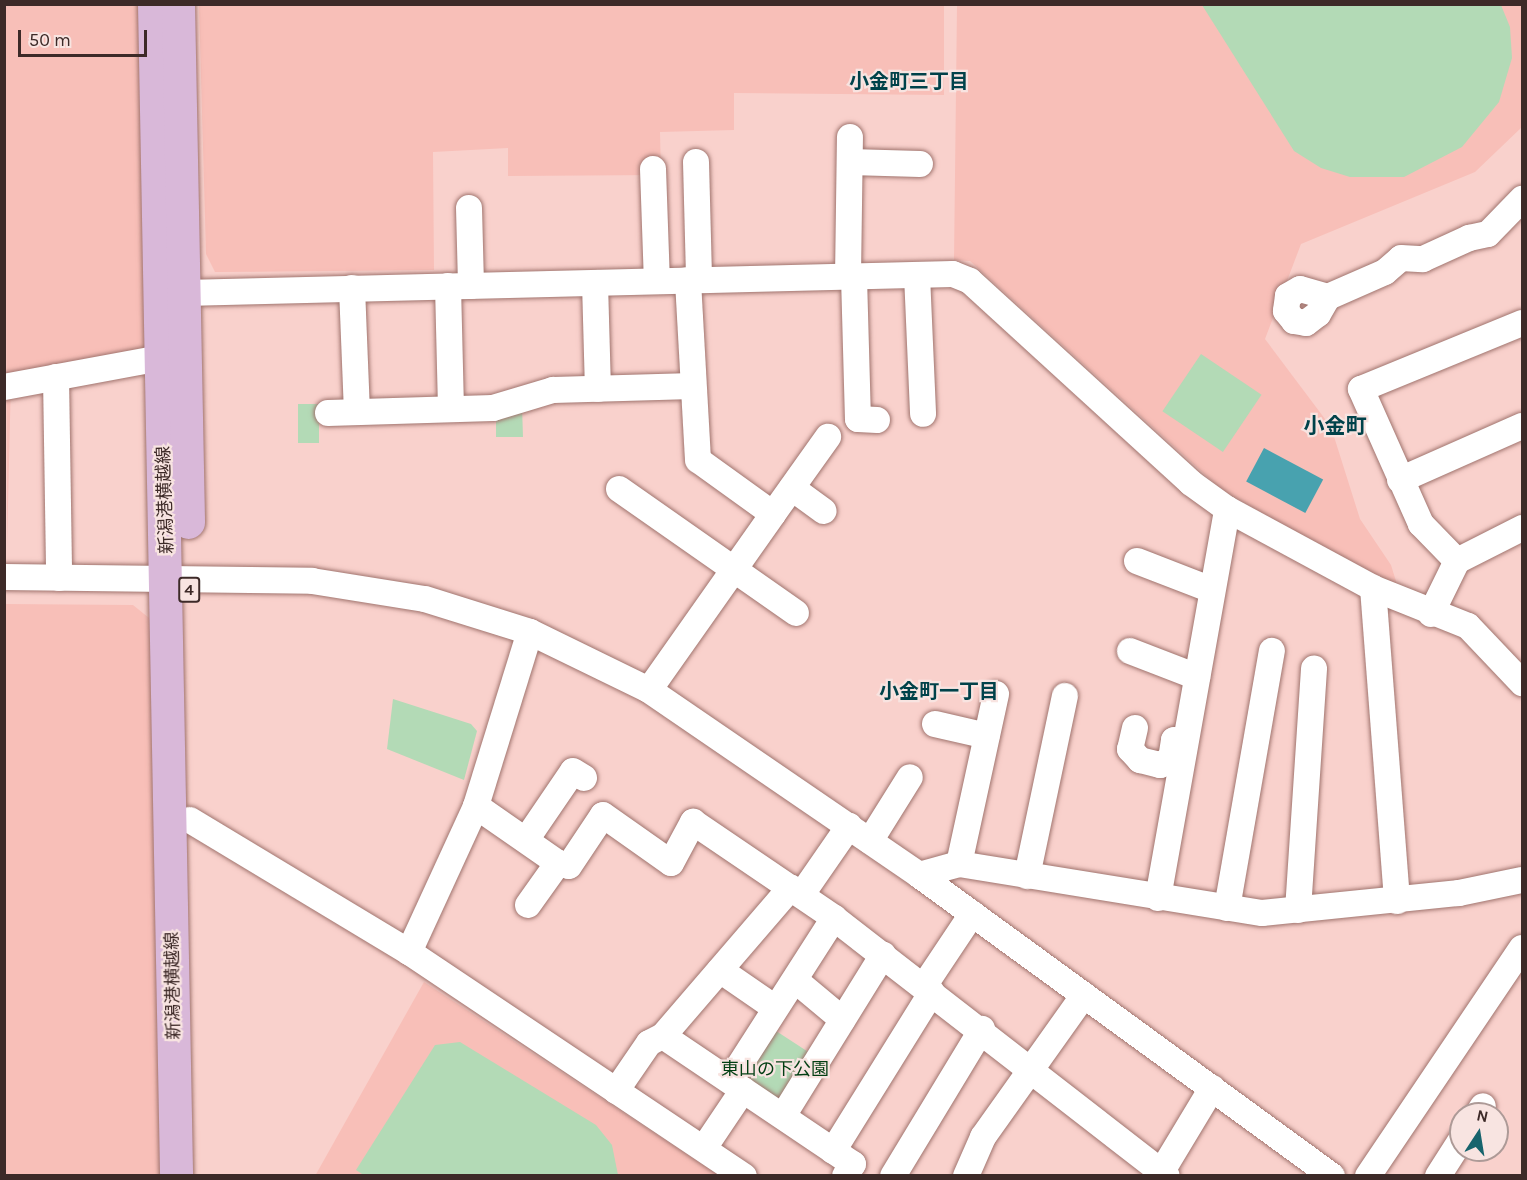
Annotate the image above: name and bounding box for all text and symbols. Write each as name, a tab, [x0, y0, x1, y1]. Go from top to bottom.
scale bar	[21, 18, 150, 56]
text: 50 m	[29, 29, 71, 51]
district label: 小金町三丁目	[849, 69, 969, 93]
district label: 小金町	[1304, 413, 1366, 439]
street label: 新潟港横越線	[152, 446, 178, 554]
road number: 4	[177, 577, 201, 603]
district label: 小金町一丁目	[879, 679, 999, 703]
street label: 新潟港横越線	[161, 932, 185, 1040]
park label: 東山の下公園	[721, 1058, 829, 1080]
north arrow	[1449, 1102, 1509, 1162]
text: N	[1475, 1105, 1490, 1126]

